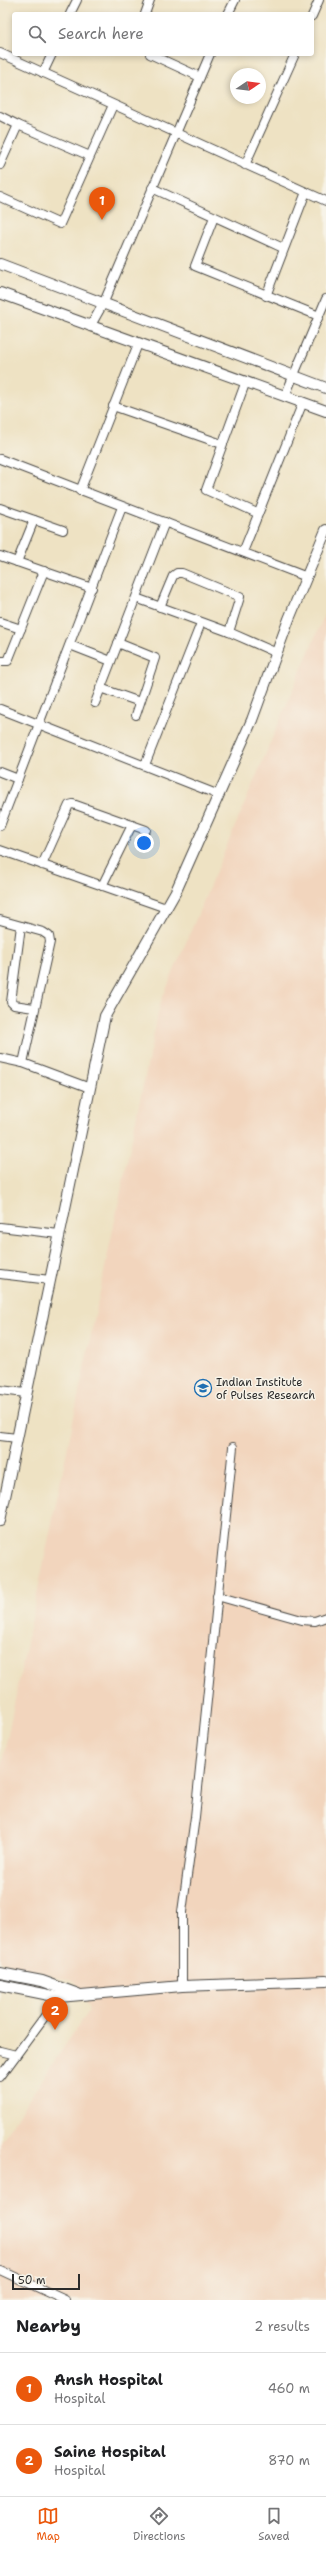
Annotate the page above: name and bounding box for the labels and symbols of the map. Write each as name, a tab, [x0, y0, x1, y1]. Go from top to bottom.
north arrow	[230, 68, 266, 104]
pin: 1	[89, 187, 115, 220]
your location	[134, 833, 154, 853]
place label: Indian Institute of Pulses Research	[216, 1375, 315, 1403]
school or university icon: Indian Institute of Pulses Research	[193, 1378, 213, 1398]
pin: 2	[42, 1997, 68, 2030]
scale bar	[12, 2272, 80, 2291]

